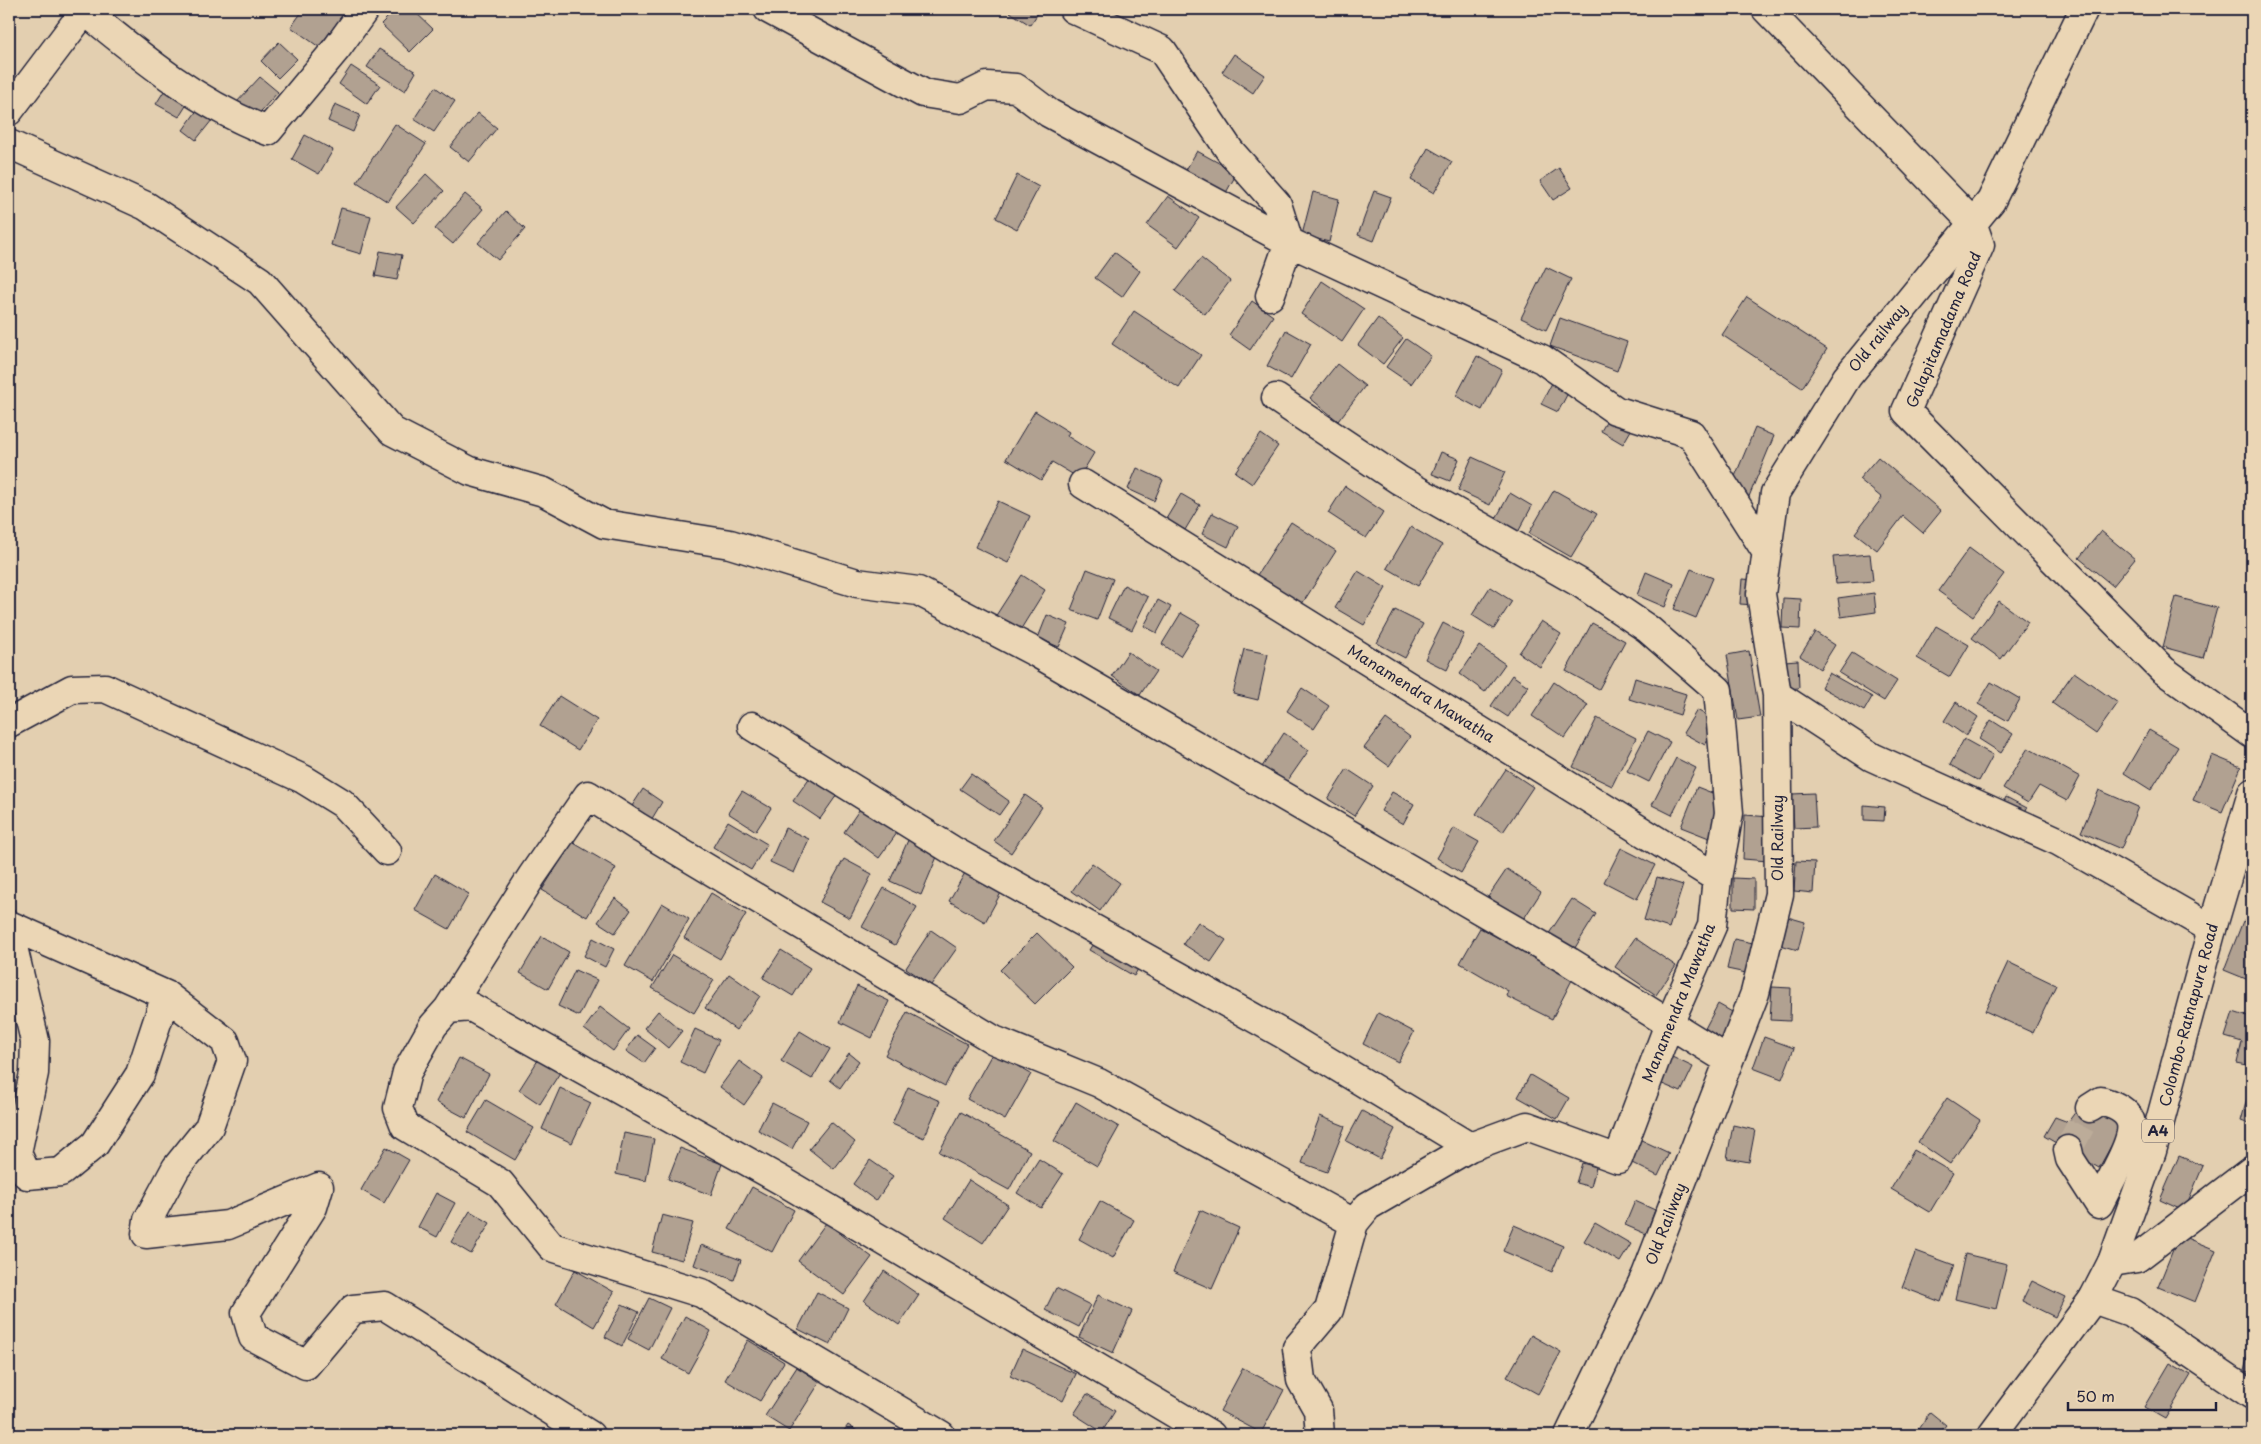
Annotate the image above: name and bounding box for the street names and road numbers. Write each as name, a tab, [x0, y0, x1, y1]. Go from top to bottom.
street label: Galapitamadama Road	[1899, 248, 1986, 411]
street label: Old railway	[1842, 298, 1912, 376]
street label: Manamendra Mawatha	[1344, 638, 1500, 748]
street label: Old Railway	[1765, 795, 1788, 881]
street label: Manamendra Mawatha	[1635, 919, 1720, 1085]
street label: Colombo-Ratnapura Road	[2152, 920, 2223, 1109]
road number: A4	[2142, 1120, 2174, 1142]
street label: Old Railway	[1638, 1179, 1691, 1268]

